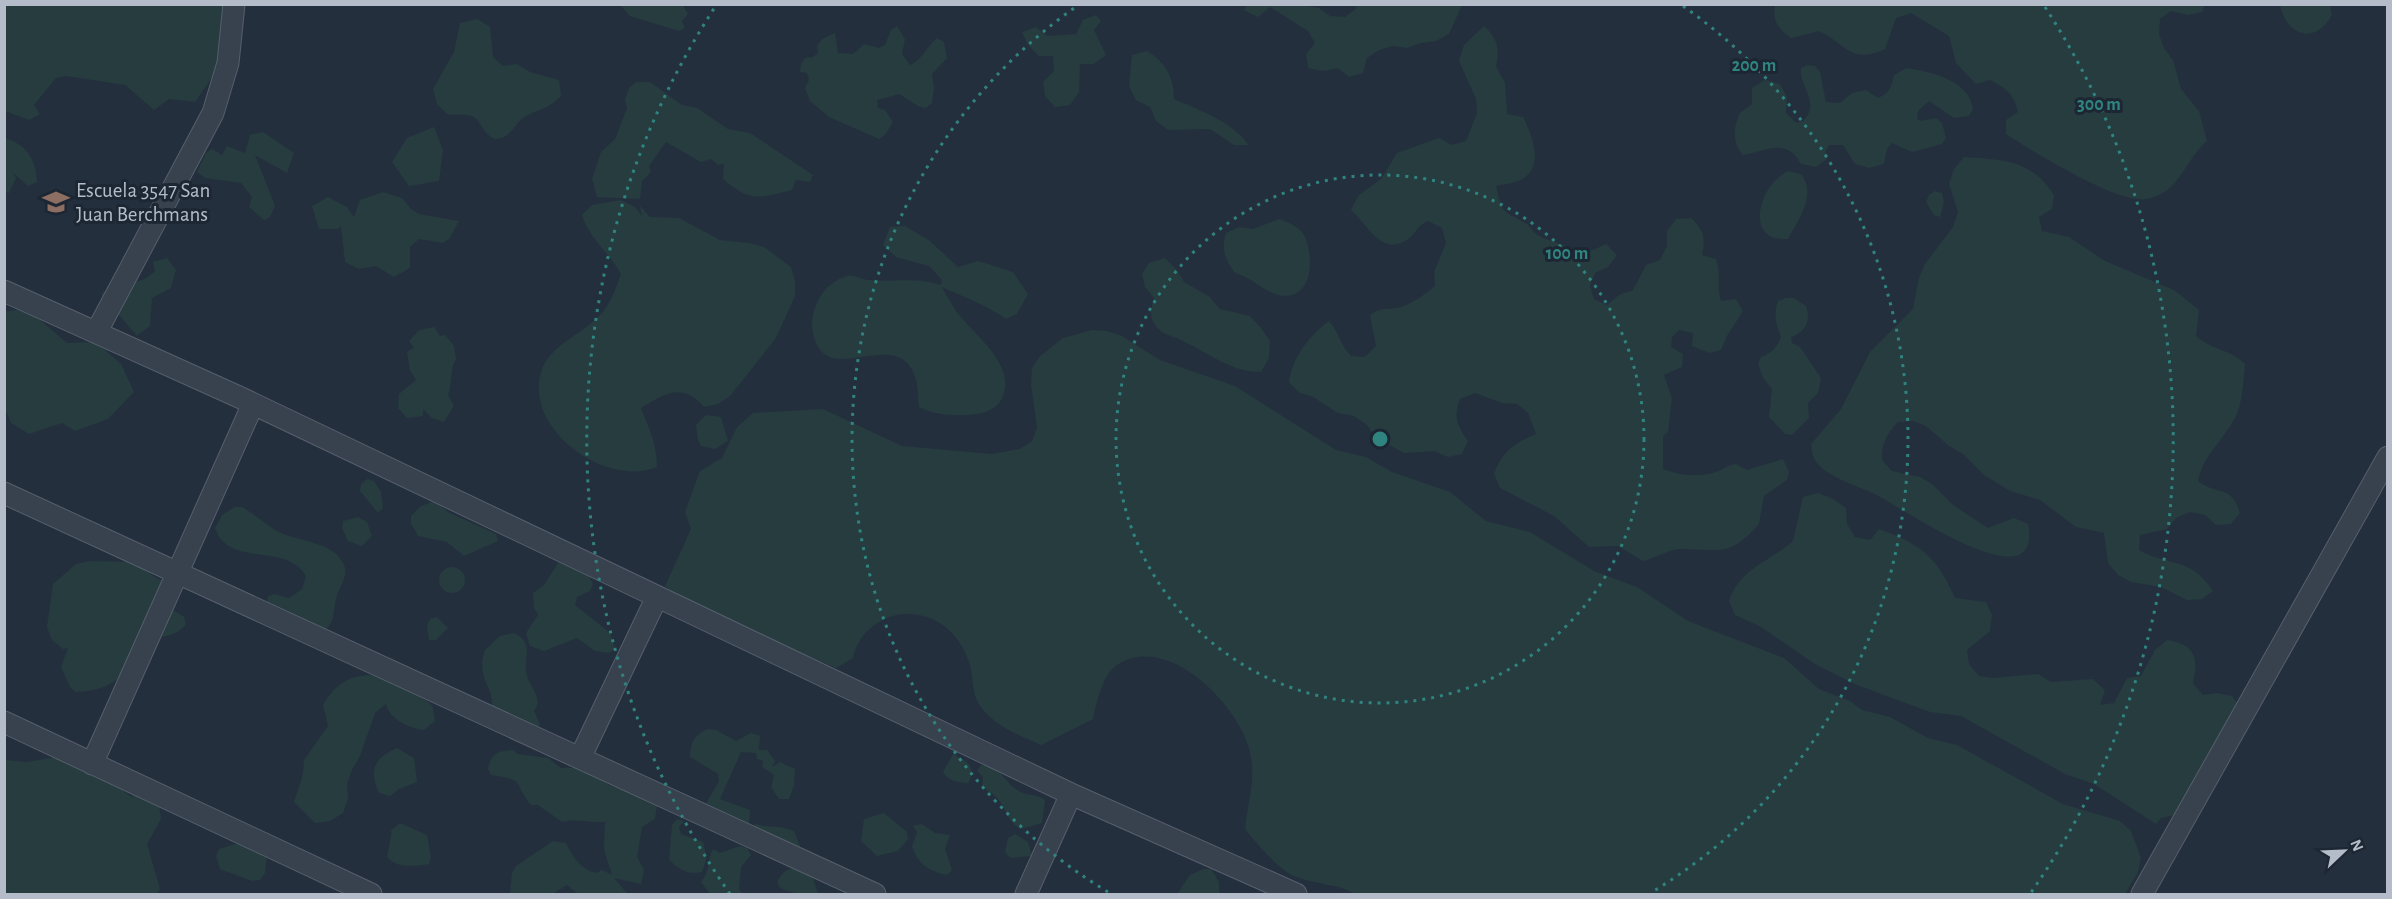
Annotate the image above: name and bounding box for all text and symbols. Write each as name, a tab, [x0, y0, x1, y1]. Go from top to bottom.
text: 200 m	[1732, 57, 1776, 75]
text: 300 m	[2077, 96, 2121, 114]
place label: Escuela 3547 San Juan Berchmans	[76, 180, 210, 225]
school or university icon: Escuela 3547 San Juan Berchmans	[41, 187, 71, 217]
text: 100 m	[1546, 245, 1588, 263]
centre of rings	[1370, 429, 1390, 449]
north arrow	[2314, 821, 2374, 881]
text: N	[2347, 837, 2366, 854]

